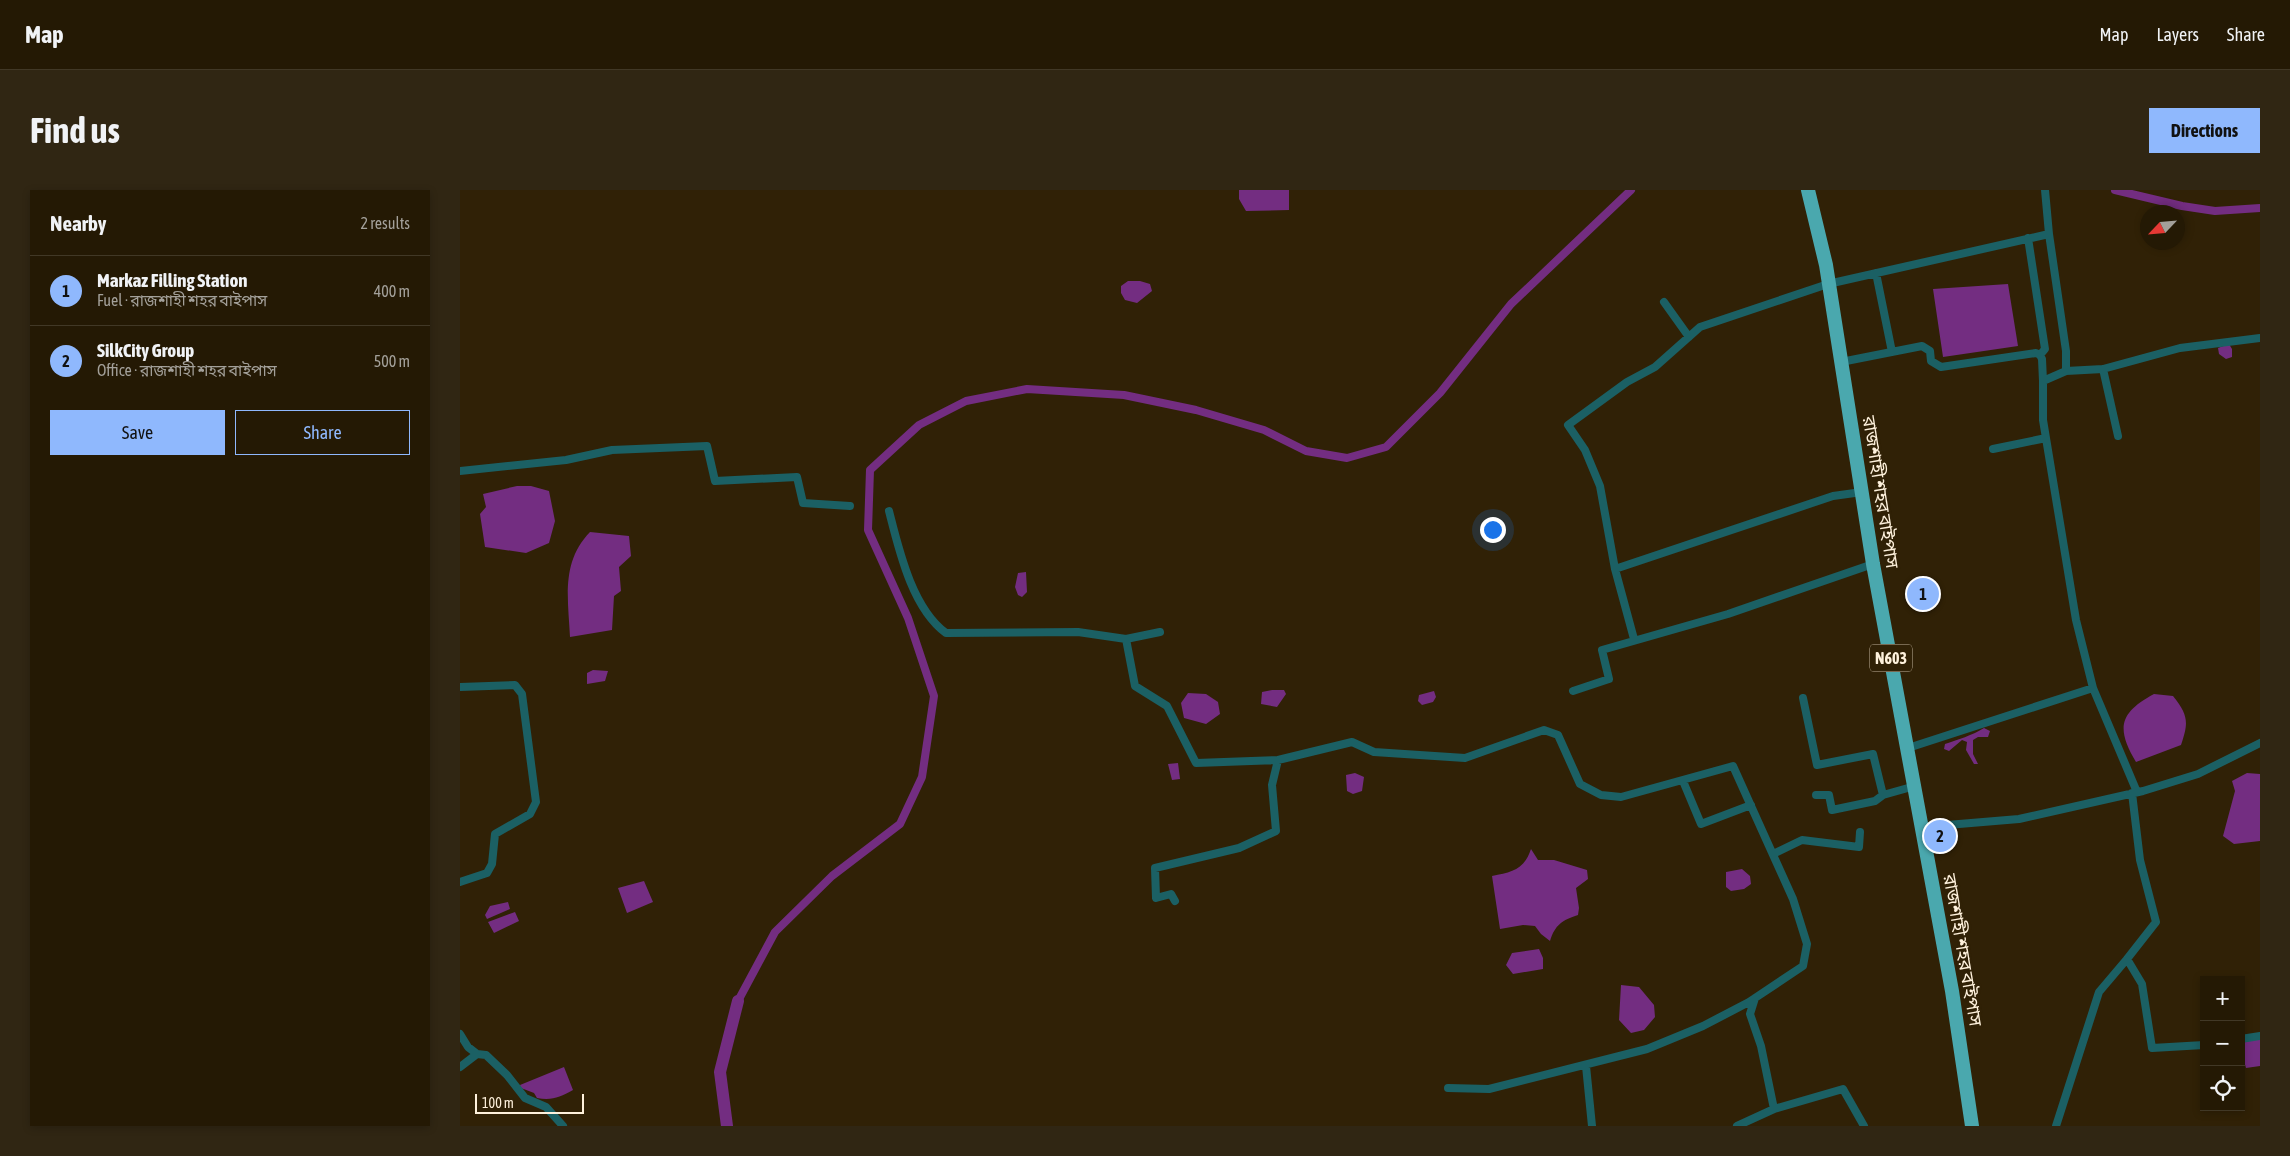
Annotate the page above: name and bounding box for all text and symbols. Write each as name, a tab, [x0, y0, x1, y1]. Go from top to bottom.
text: Map	[25, 21, 64, 48]
text: Map	[2099, 24, 2128, 45]
text: Layers	[2156, 24, 2199, 45]
text: Share	[2227, 24, 2265, 45]
button: Directions	[2149, 108, 2260, 153]
text: Find us	[30, 110, 120, 150]
north arrow	[2140, 205, 2185, 250]
text: Nearby	[50, 211, 106, 235]
text: 2 results	[360, 214, 410, 232]
text: Markaz Filling Station	[97, 269, 248, 291]
text: 1	[62, 282, 70, 300]
text: 400 m	[374, 282, 410, 300]
text: Fuel · রাজশাহী শহর বাইপাস	[97, 291, 267, 309]
text: SilkCity Group	[97, 339, 194, 361]
text: 2	[62, 352, 70, 370]
text: 500 m	[374, 352, 410, 370]
text: Office · রাজশাহী শহর বাইপাস	[97, 361, 277, 379]
button: Save	[50, 410, 225, 455]
button: Share	[235, 410, 410, 455]
street label: রাজশাহী শহর বাইপাস	[1858, 413, 1904, 570]
your location	[1480, 517, 1506, 543]
pin: 1	[1907, 575, 1939, 613]
road number: N603	[1870, 644, 1912, 672]
pin: 2	[1924, 817, 1956, 855]
street label: রাজশাহী শহর বাইপাস	[1939, 871, 1987, 1028]
map controls	[2200, 976, 2245, 1111]
button: +	[2200, 976, 2245, 1021]
button: −	[2200, 1021, 2245, 1066]
button: locate	[2200, 1066, 2245, 1111]
scale bar	[475, 1091, 584, 1114]
text: 100 m	[482, 1095, 514, 1111]

